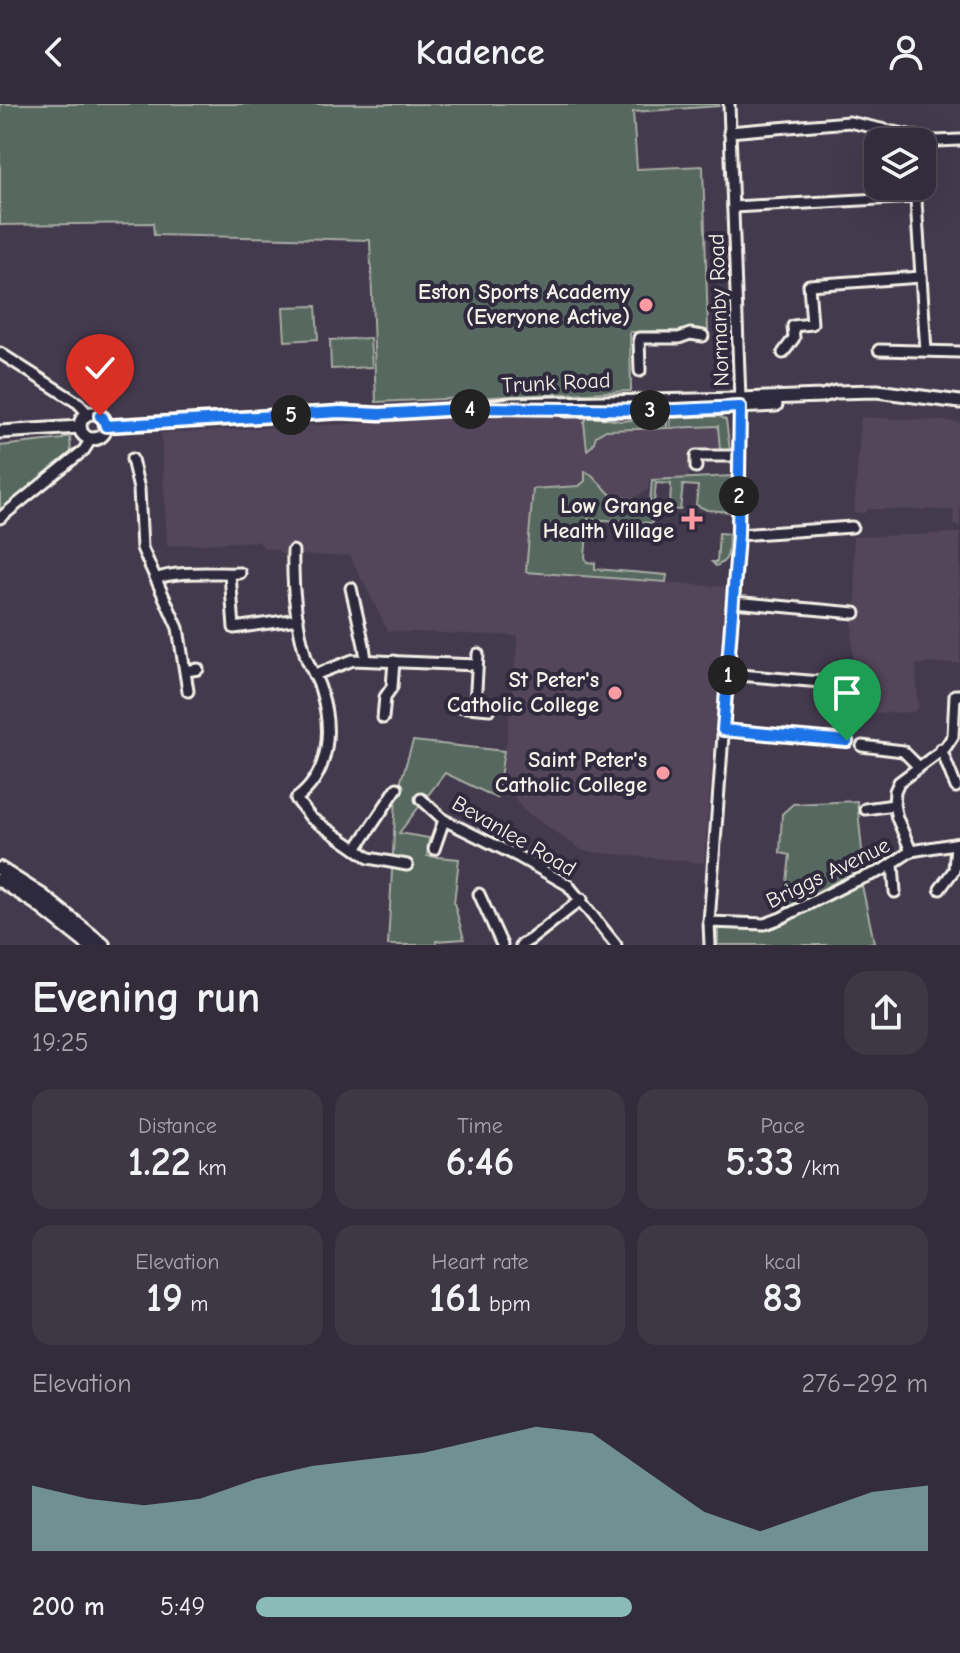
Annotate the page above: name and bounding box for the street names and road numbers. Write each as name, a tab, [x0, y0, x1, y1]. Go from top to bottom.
street label: Normanby Road	[703, 233, 735, 387]
street label: Trunk Road	[501, 367, 611, 399]
street label: Bevanlee Road	[447, 790, 581, 882]
street label: Briggs Avenue	[762, 832, 894, 914]

